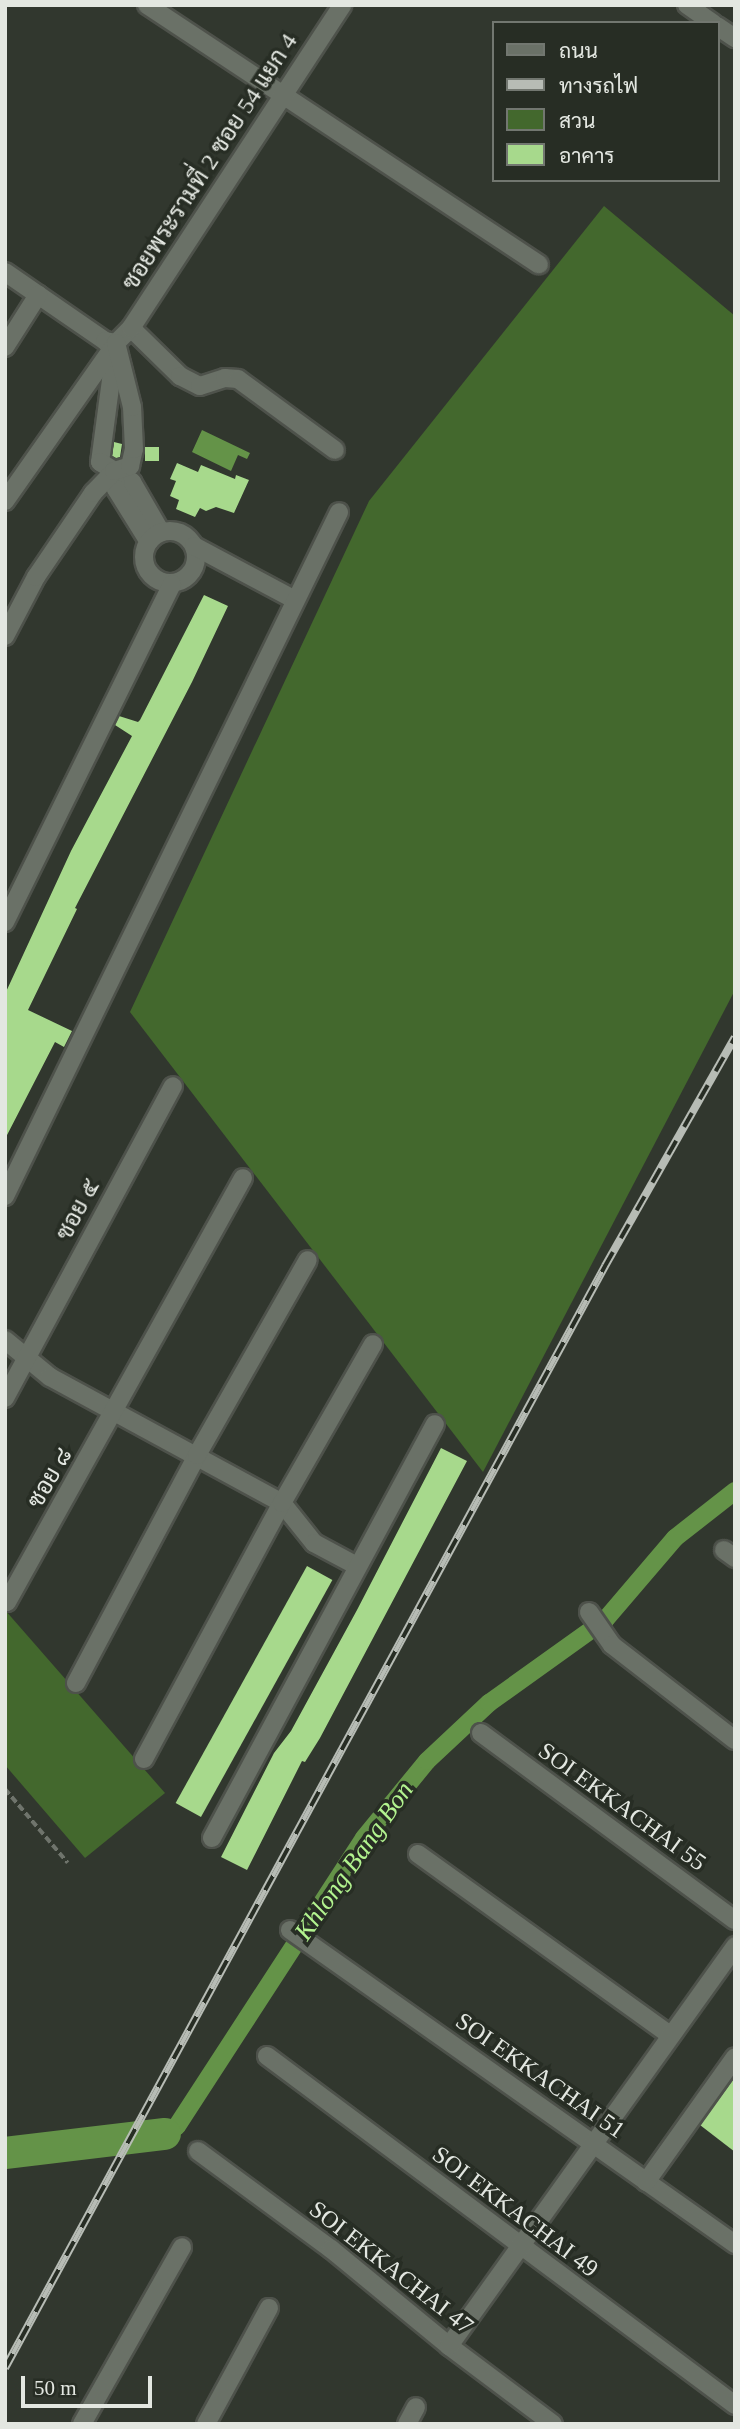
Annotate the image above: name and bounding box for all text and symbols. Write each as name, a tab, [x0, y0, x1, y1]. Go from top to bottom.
legend	[491, 21, 719, 182]
street label: ซอยพระรามที่ 2 ซอย 54 แยก 4	[116, 28, 304, 296]
text: ถนน	[559, 39, 598, 63]
text: ทางรถไฟ	[559, 74, 638, 98]
text: สวน	[559, 109, 595, 133]
text: อาคาร	[559, 144, 615, 168]
street label: ซอย ๕	[50, 1175, 106, 1245]
street label: ซอย ๘	[21, 1443, 79, 1513]
street label: SOI EKKACHAI 55	[533, 1737, 711, 1877]
water label: Khlong Bang Bon	[288, 1776, 420, 1946]
street label: SOI EKKACHAI 51	[450, 2007, 630, 2145]
street label: SOI EKKACHAI 49	[426, 2140, 604, 2284]
street label: SOI EKKACHAI 47	[303, 2195, 479, 2341]
scale bar	[24, 2362, 156, 2406]
text: 50 m	[34, 2376, 77, 2400]

